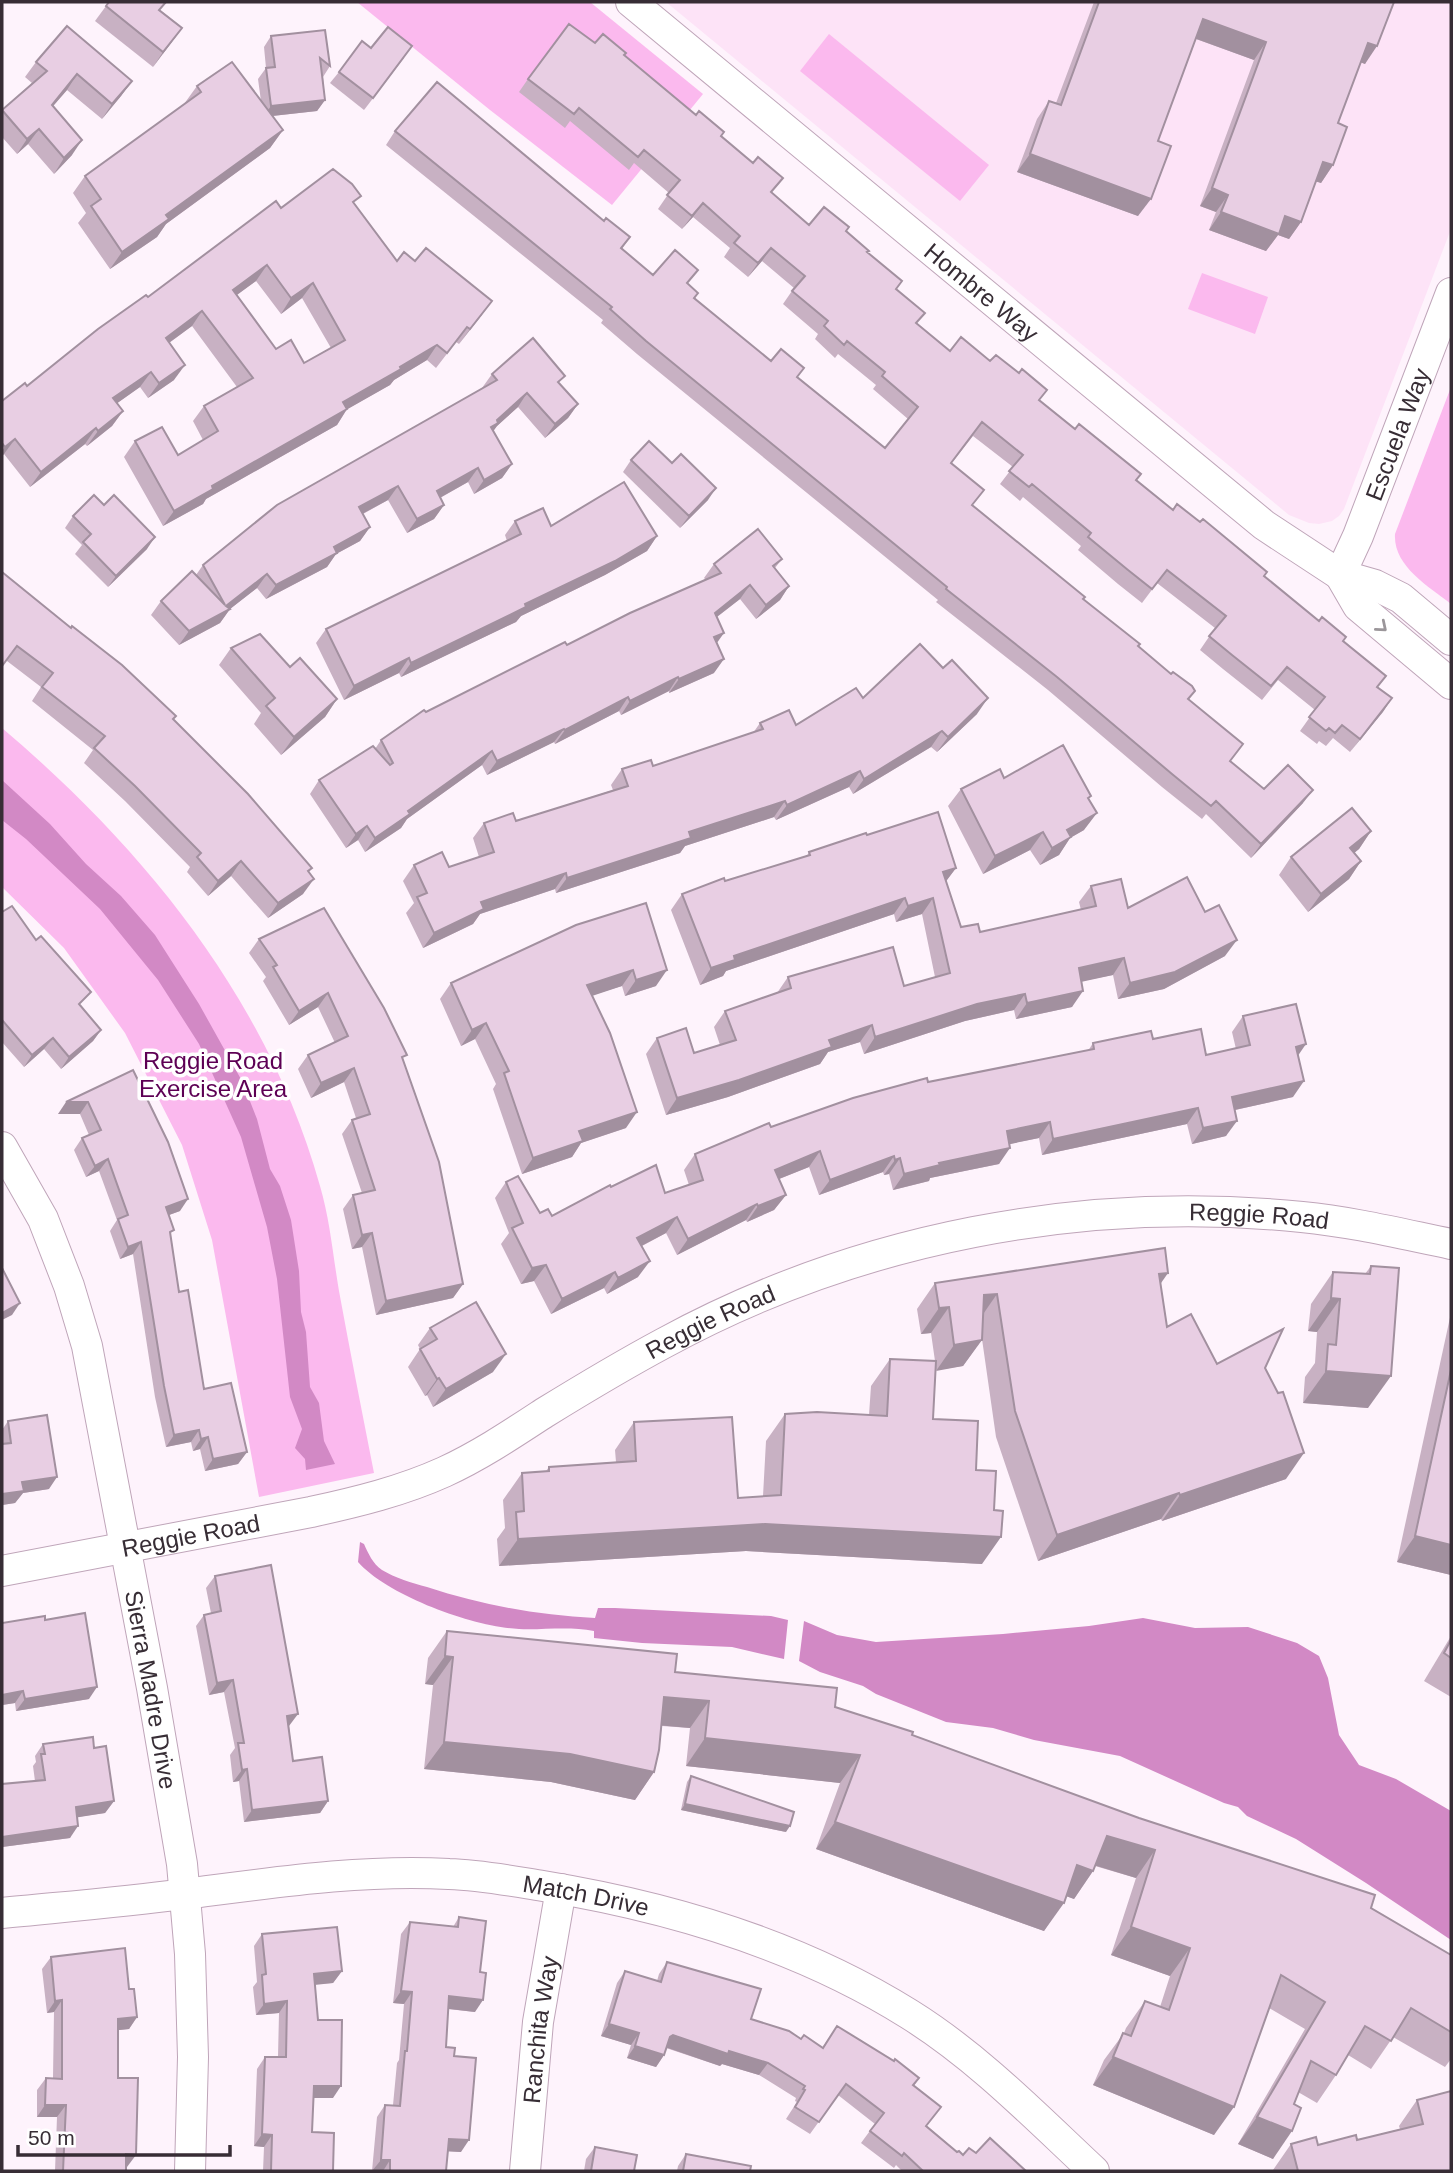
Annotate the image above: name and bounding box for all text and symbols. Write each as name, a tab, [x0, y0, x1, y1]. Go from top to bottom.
street label: Hombre Way	[920, 237, 1044, 347]
street label: Escuela Way	[1359, 364, 1434, 504]
one-way arrow	[1374, 619, 1387, 631]
park label: Reggie Road Exercise Area	[139, 1047, 288, 1102]
street label: Reggie Road	[1189, 1198, 1331, 1234]
street label: Reggie Road	[641, 1279, 779, 1364]
street label: Reggie Road	[119, 1509, 262, 1561]
street label: Sierra Madre Drive	[120, 1588, 182, 1791]
street label: Match Drive	[521, 1869, 652, 1921]
street label: Ranchita Way	[517, 1954, 563, 2105]
scale bar	[18, 2114, 229, 2158]
text: 50 m	[28, 2126, 75, 2149]

